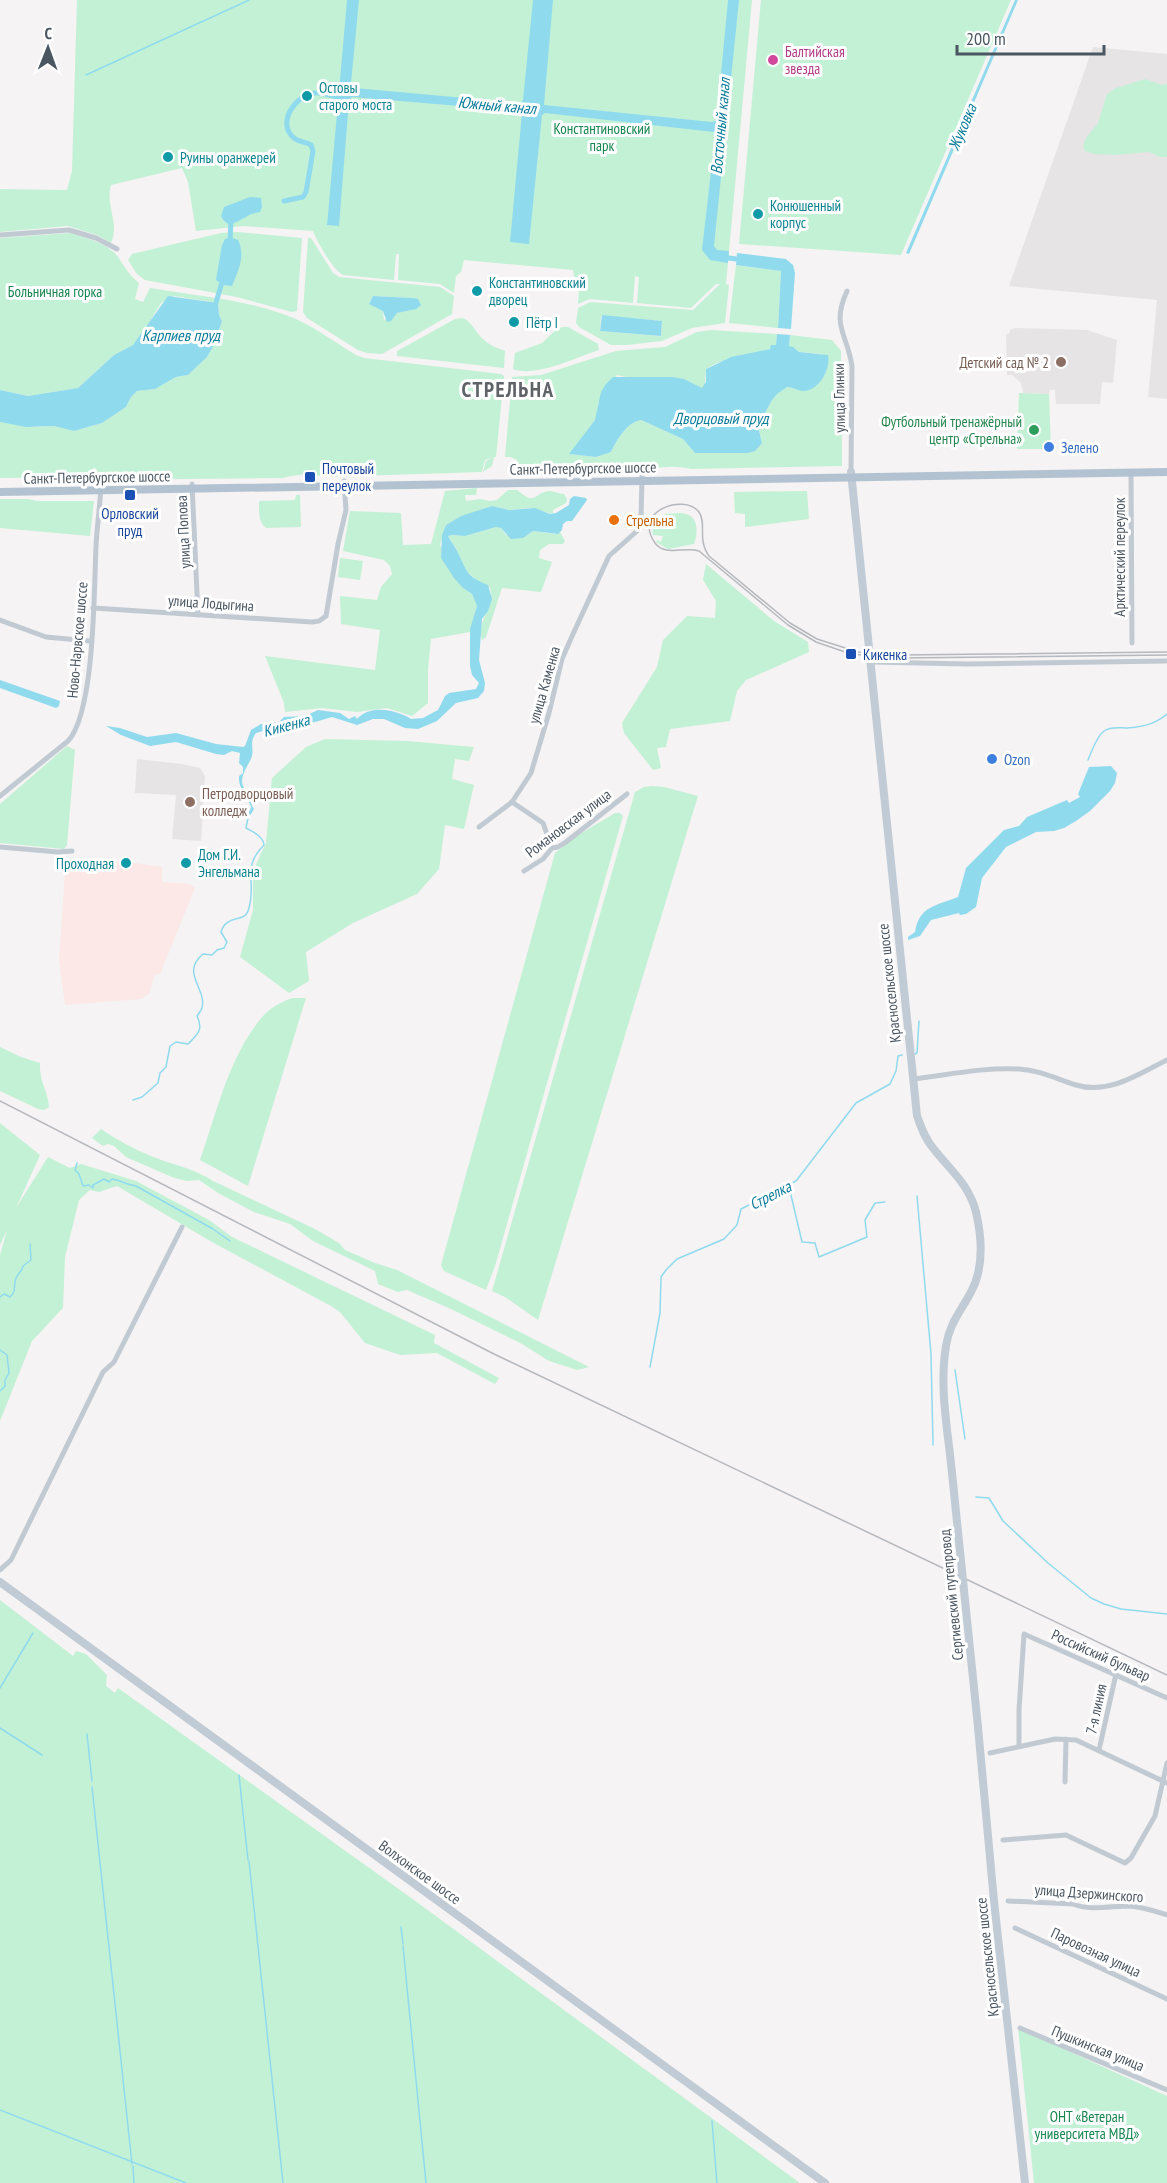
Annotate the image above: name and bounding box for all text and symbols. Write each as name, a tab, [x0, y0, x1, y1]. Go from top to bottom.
north arrow	[18, 18, 78, 78]
scale bar	[957, 18, 1104, 56]
text: С	[44, 23, 53, 43]
text: 200 m	[966, 27, 1006, 50]
place label: Балтийская звезда	[785, 42, 845, 78]
marker: Балтийская звезда	[766, 53, 780, 67]
water label: Восточный канал	[706, 76, 734, 175]
place label: Остовы старого моста	[319, 78, 392, 114]
marker: Остовы старого моста	[300, 89, 314, 103]
water label: Южный канал	[457, 92, 538, 119]
water label: Жуковка	[943, 99, 981, 154]
park label: Константиновский парк	[554, 119, 650, 155]
place label: Руины оранжерей	[180, 148, 276, 167]
marker: Руины оранжерей	[161, 150, 175, 164]
place label: Конюшенный корпус	[770, 196, 841, 232]
marker: Конюшенный корпус	[751, 207, 765, 221]
place label: Константиновский дворец	[489, 273, 586, 309]
park label: Больничная горка	[8, 282, 102, 301]
marker: Константиновский дворец	[470, 284, 484, 298]
place label: Пётр I	[526, 313, 558, 332]
marker: Пётр I	[507, 315, 521, 329]
water label: Карпиев пруд	[142, 325, 221, 345]
place label: Детский сад № 2	[959, 353, 1049, 372]
marker: Детский сад № 2	[1054, 355, 1068, 369]
street label: улица Глинки	[829, 363, 849, 433]
district label: СТРЕЛЬНА	[461, 376, 555, 403]
water label: Дворцовый пруд	[673, 408, 769, 428]
place label: Футбольный тренажёрный центр «Стрельна»	[881, 412, 1022, 448]
marker: Футбольный тренажёрный центр «Стрельна»	[1027, 423, 1041, 437]
place label: Зелено	[1061, 438, 1099, 457]
marker: Зелено	[1042, 440, 1056, 454]
street label: Санкт-Петербургское шоссе	[510, 457, 656, 479]
place label: Почтовый переулок	[322, 459, 374, 495]
street label: Санкт-Петербургское шоссе	[24, 466, 170, 488]
marker: Почтовый переулок	[303, 470, 317, 484]
marker: Орловский пруд	[123, 488, 137, 502]
street label: улица Попова	[172, 495, 194, 569]
street label: Арктический переулок	[1110, 497, 1129, 617]
place label: Орловский пруд	[101, 504, 159, 540]
place label: Стрельна	[626, 511, 674, 530]
marker: Стрельна	[607, 513, 621, 527]
street label: Ново-Нарвское шоссе	[62, 581, 92, 699]
street label: улица Лодыгина	[167, 591, 255, 615]
street label: улица Каменка	[524, 644, 564, 726]
place label: Кикенка	[863, 645, 907, 664]
marker: Кикенка	[844, 647, 858, 661]
water label: Кикенка	[261, 709, 313, 741]
place label: Ozon	[1004, 750, 1030, 769]
marker: Ozon	[985, 752, 999, 766]
place label: Петродворцовый колледж	[202, 784, 293, 820]
street label: Романовская улица	[521, 785, 615, 861]
marker: Петродворцовый колледж	[183, 795, 197, 809]
place label: Дом Г.И. Энгельмана	[198, 845, 260, 881]
place label: Проходная	[56, 854, 114, 873]
marker: Проходная	[119, 856, 133, 870]
marker: Дом Г.И. Энгельмана	[179, 856, 193, 870]
street label: Красносельское шоссе	[873, 923, 905, 1043]
water label: Стрелка	[746, 1175, 796, 1214]
street label: Сергиевский путепровод	[935, 1528, 967, 1661]
street label: Российский бульвар	[1049, 1625, 1153, 1685]
street label: 7-я линия	[1081, 1682, 1111, 1736]
street label: Волхонское шоссе	[375, 1836, 465, 1908]
street label: улица Дзержинского	[1034, 1880, 1144, 1906]
street label: Красносельское шоссе	[971, 1897, 1003, 2017]
street label: Паровозная улица	[1048, 1923, 1144, 1981]
street label: Пушкинская улица	[1049, 2021, 1147, 2075]
park label: ОНТ «Ветеран университета МВД»	[1035, 2107, 1140, 2143]

